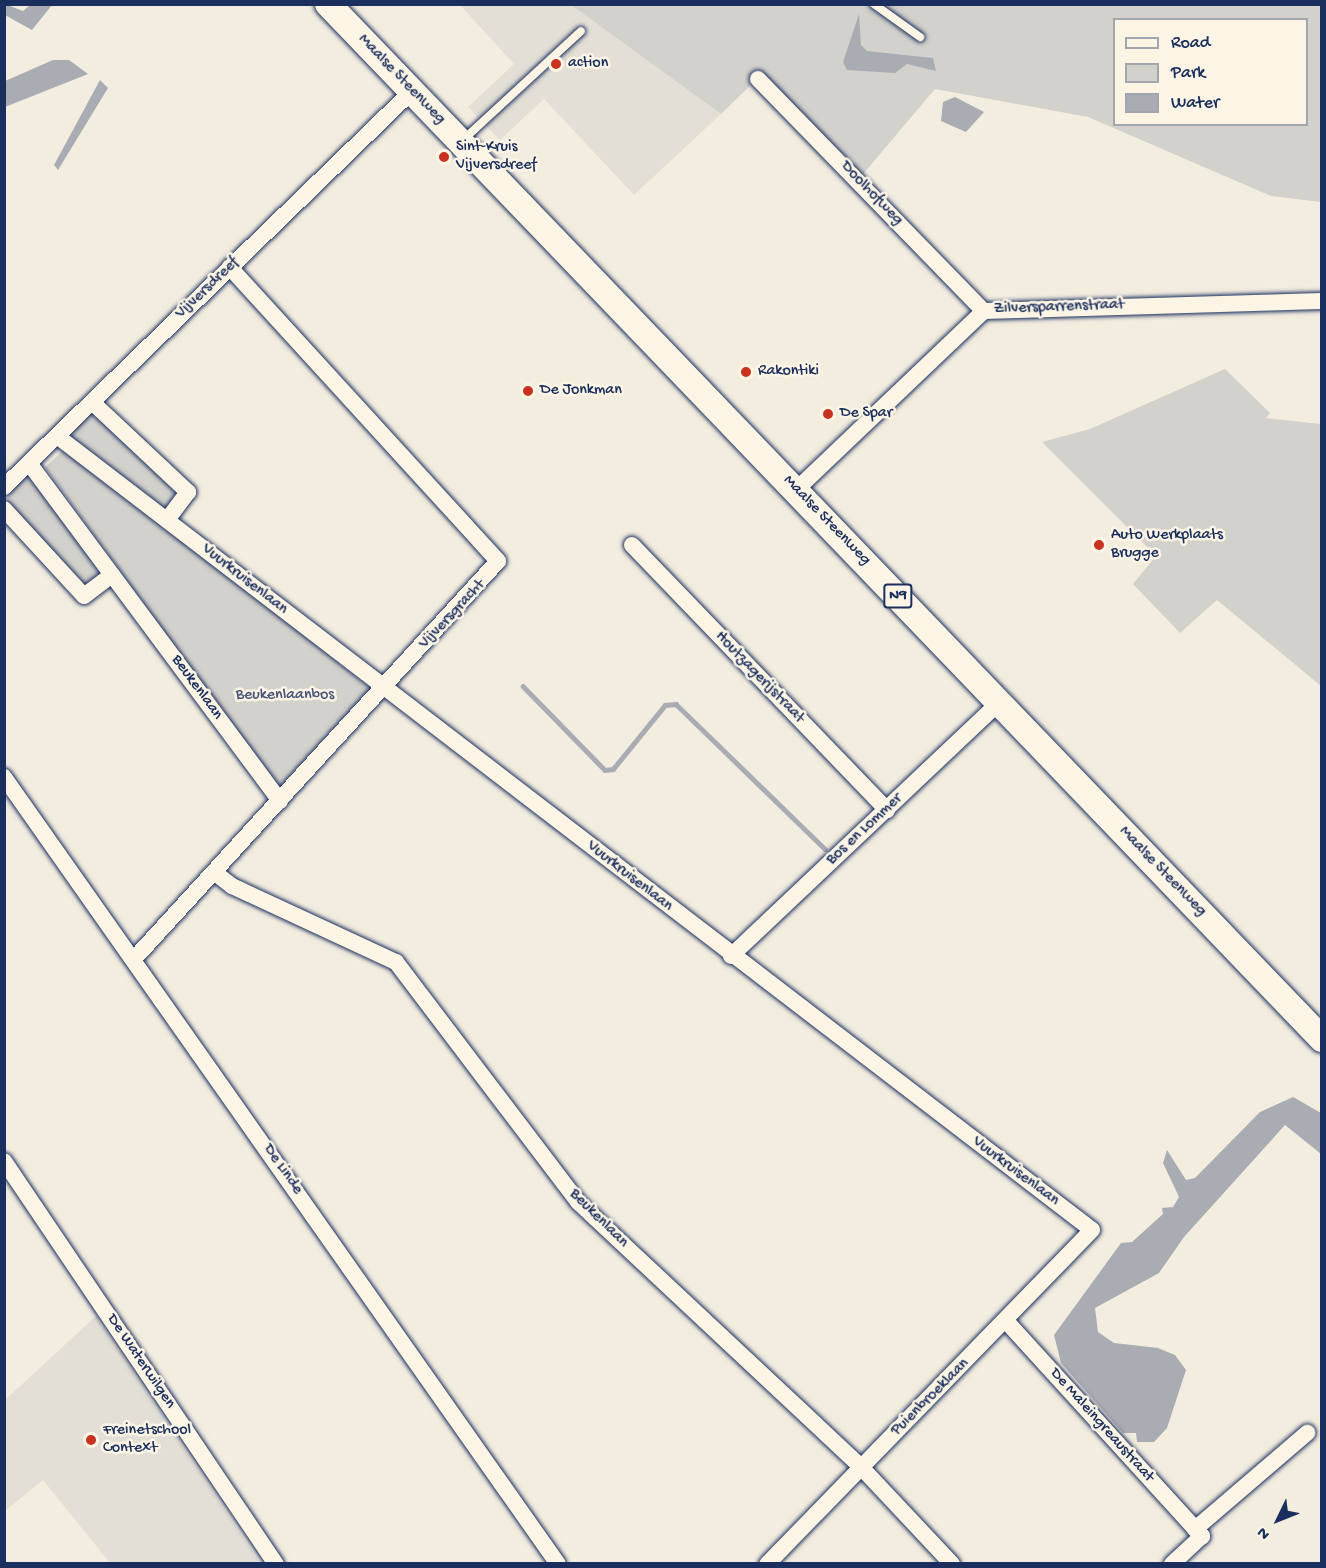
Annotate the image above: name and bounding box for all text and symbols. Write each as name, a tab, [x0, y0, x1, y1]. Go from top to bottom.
legend	[1113, 18, 1308, 126]
street label: Maalse Steenweg	[353, 31, 449, 129]
text: Road	[1171, 33, 1210, 54]
place label: action	[568, 54, 608, 74]
marker: action	[549, 57, 563, 71]
text: Park	[1171, 63, 1205, 84]
text: Water	[1171, 93, 1219, 114]
place label: Sint-Kruis Vijversdreef	[456, 138, 536, 176]
marker: Sint-Kruis Vijversdreef	[437, 150, 451, 164]
street label: Doolhofweg	[836, 158, 906, 230]
street label: Vijversdreef	[172, 254, 244, 324]
street label: Zilversparrenstraat	[993, 296, 1125, 320]
place label: Rakontiki	[758, 362, 819, 382]
marker: Rakontiki	[739, 365, 753, 379]
place label: De Jonkman	[540, 381, 622, 401]
marker: De Jonkman	[521, 384, 535, 398]
place label: De Spar	[840, 404, 892, 424]
marker: De Spar	[821, 407, 835, 421]
street label: Maalse Steenweg	[778, 472, 874, 570]
place label: Auto Werkplaats Brugge	[1111, 526, 1223, 564]
marker: Auto Werkplaats Brugge	[1092, 538, 1106, 552]
street label: Vuurkruisenlaan	[197, 540, 291, 620]
street label: Vijversgracht	[416, 576, 490, 654]
road number: N9	[883, 584, 913, 608]
street label: Houtzagerijstraat	[710, 628, 808, 728]
street label: Beukenlaan	[166, 652, 226, 724]
park label: Beukenlaanbos	[236, 686, 334, 706]
street label: Bos en Lommer	[823, 790, 907, 870]
street label: Maalse Steenweg	[1114, 823, 1210, 921]
street label: Vuurkruisenlaan	[582, 837, 676, 917]
street label: Vuurkruisenlaan	[968, 1133, 1062, 1211]
street label: De Linde	[258, 1141, 306, 1199]
street label: Beukenlaan	[564, 1185, 632, 1253]
street label: De Waterwilgen	[101, 1311, 179, 1413]
street label: Puienbroeklaan	[888, 1355, 974, 1441]
street label: De Maleingreaustraat	[1045, 1365, 1157, 1487]
place label: Freinetschool Context	[103, 1421, 191, 1459]
marker: Freinetschool Context	[84, 1433, 98, 1447]
north arrow	[1248, 1490, 1308, 1550]
text: N	[1254, 1522, 1275, 1543]

